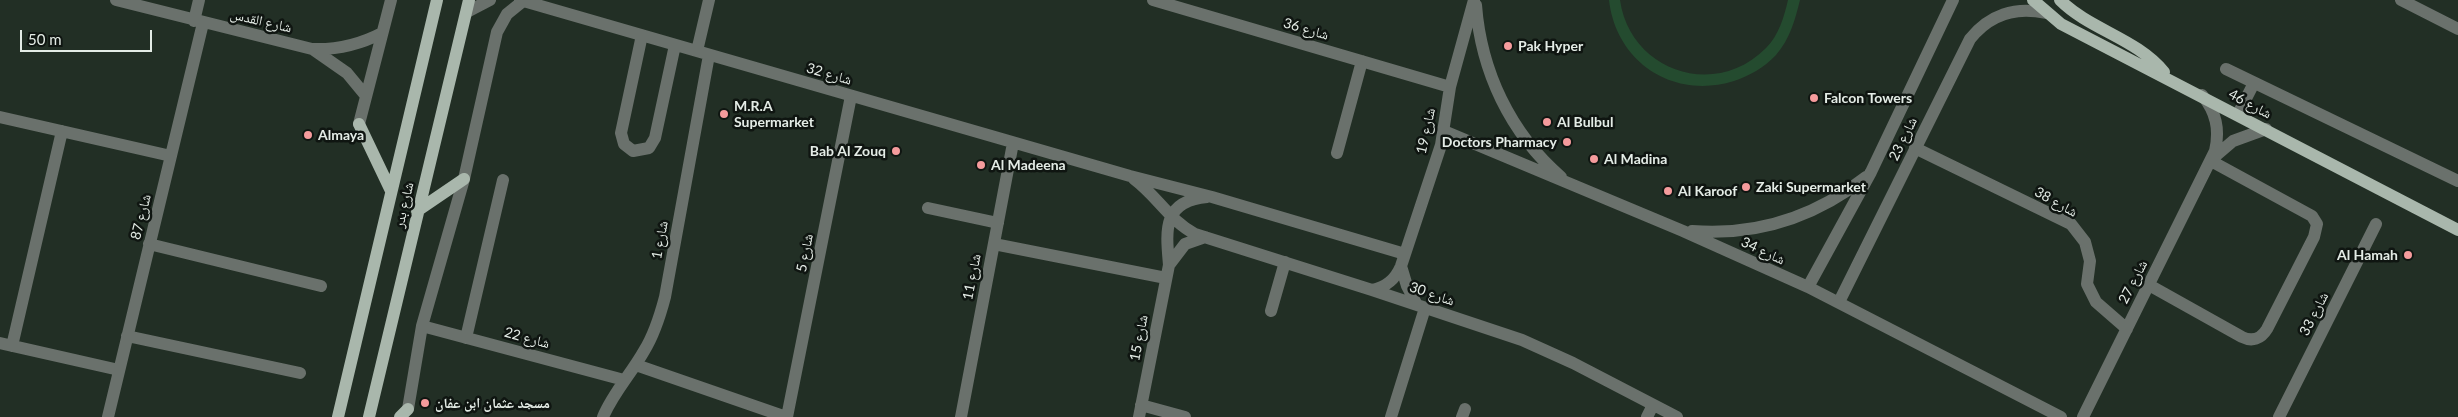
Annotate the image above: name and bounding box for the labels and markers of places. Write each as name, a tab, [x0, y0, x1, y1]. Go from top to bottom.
place label: Pak Hyper	[1518, 38, 1583, 54]
marker: Pak Hyper	[1502, 40, 1514, 52]
place label: Falcon Towers	[1824, 90, 1912, 106]
marker: Falcon Towers	[1808, 92, 1820, 104]
place label: M.R.A Supermarket	[734, 98, 814, 130]
marker: M.R.A Supermarket	[718, 108, 730, 120]
place label: Al Bulbul	[1557, 114, 1613, 130]
marker: Al Bulbul	[1541, 116, 1553, 128]
place label: Almaya	[318, 127, 364, 143]
marker: Almaya	[302, 129, 314, 141]
place label: Doctors Pharmacy	[1442, 134, 1557, 150]
marker: Doctors Pharmacy	[1561, 136, 1573, 148]
place label: Bab Al Zouq	[810, 143, 886, 159]
marker: Bab Al Zouq	[890, 145, 902, 157]
place label: Al Madina	[1604, 151, 1667, 167]
marker: Al Madina	[1588, 153, 1600, 165]
place label: Al Madeena	[991, 157, 1066, 173]
marker: Al Madeena	[975, 159, 987, 171]
place label: Zaki Supermarket	[1756, 179, 1866, 195]
marker: Zaki Supermarket	[1740, 181, 1752, 193]
place label: Al Karoof	[1678, 183, 1737, 199]
marker: Al Karoof	[1662, 185, 1674, 197]
place label: Al Hamah	[2337, 247, 2398, 263]
marker: Al Hamah	[2402, 249, 2414, 261]
place label: مسجد عثمان ابن عفان	[435, 395, 550, 411]
marker: مسجد عثمان ابن عفان	[419, 397, 431, 409]

